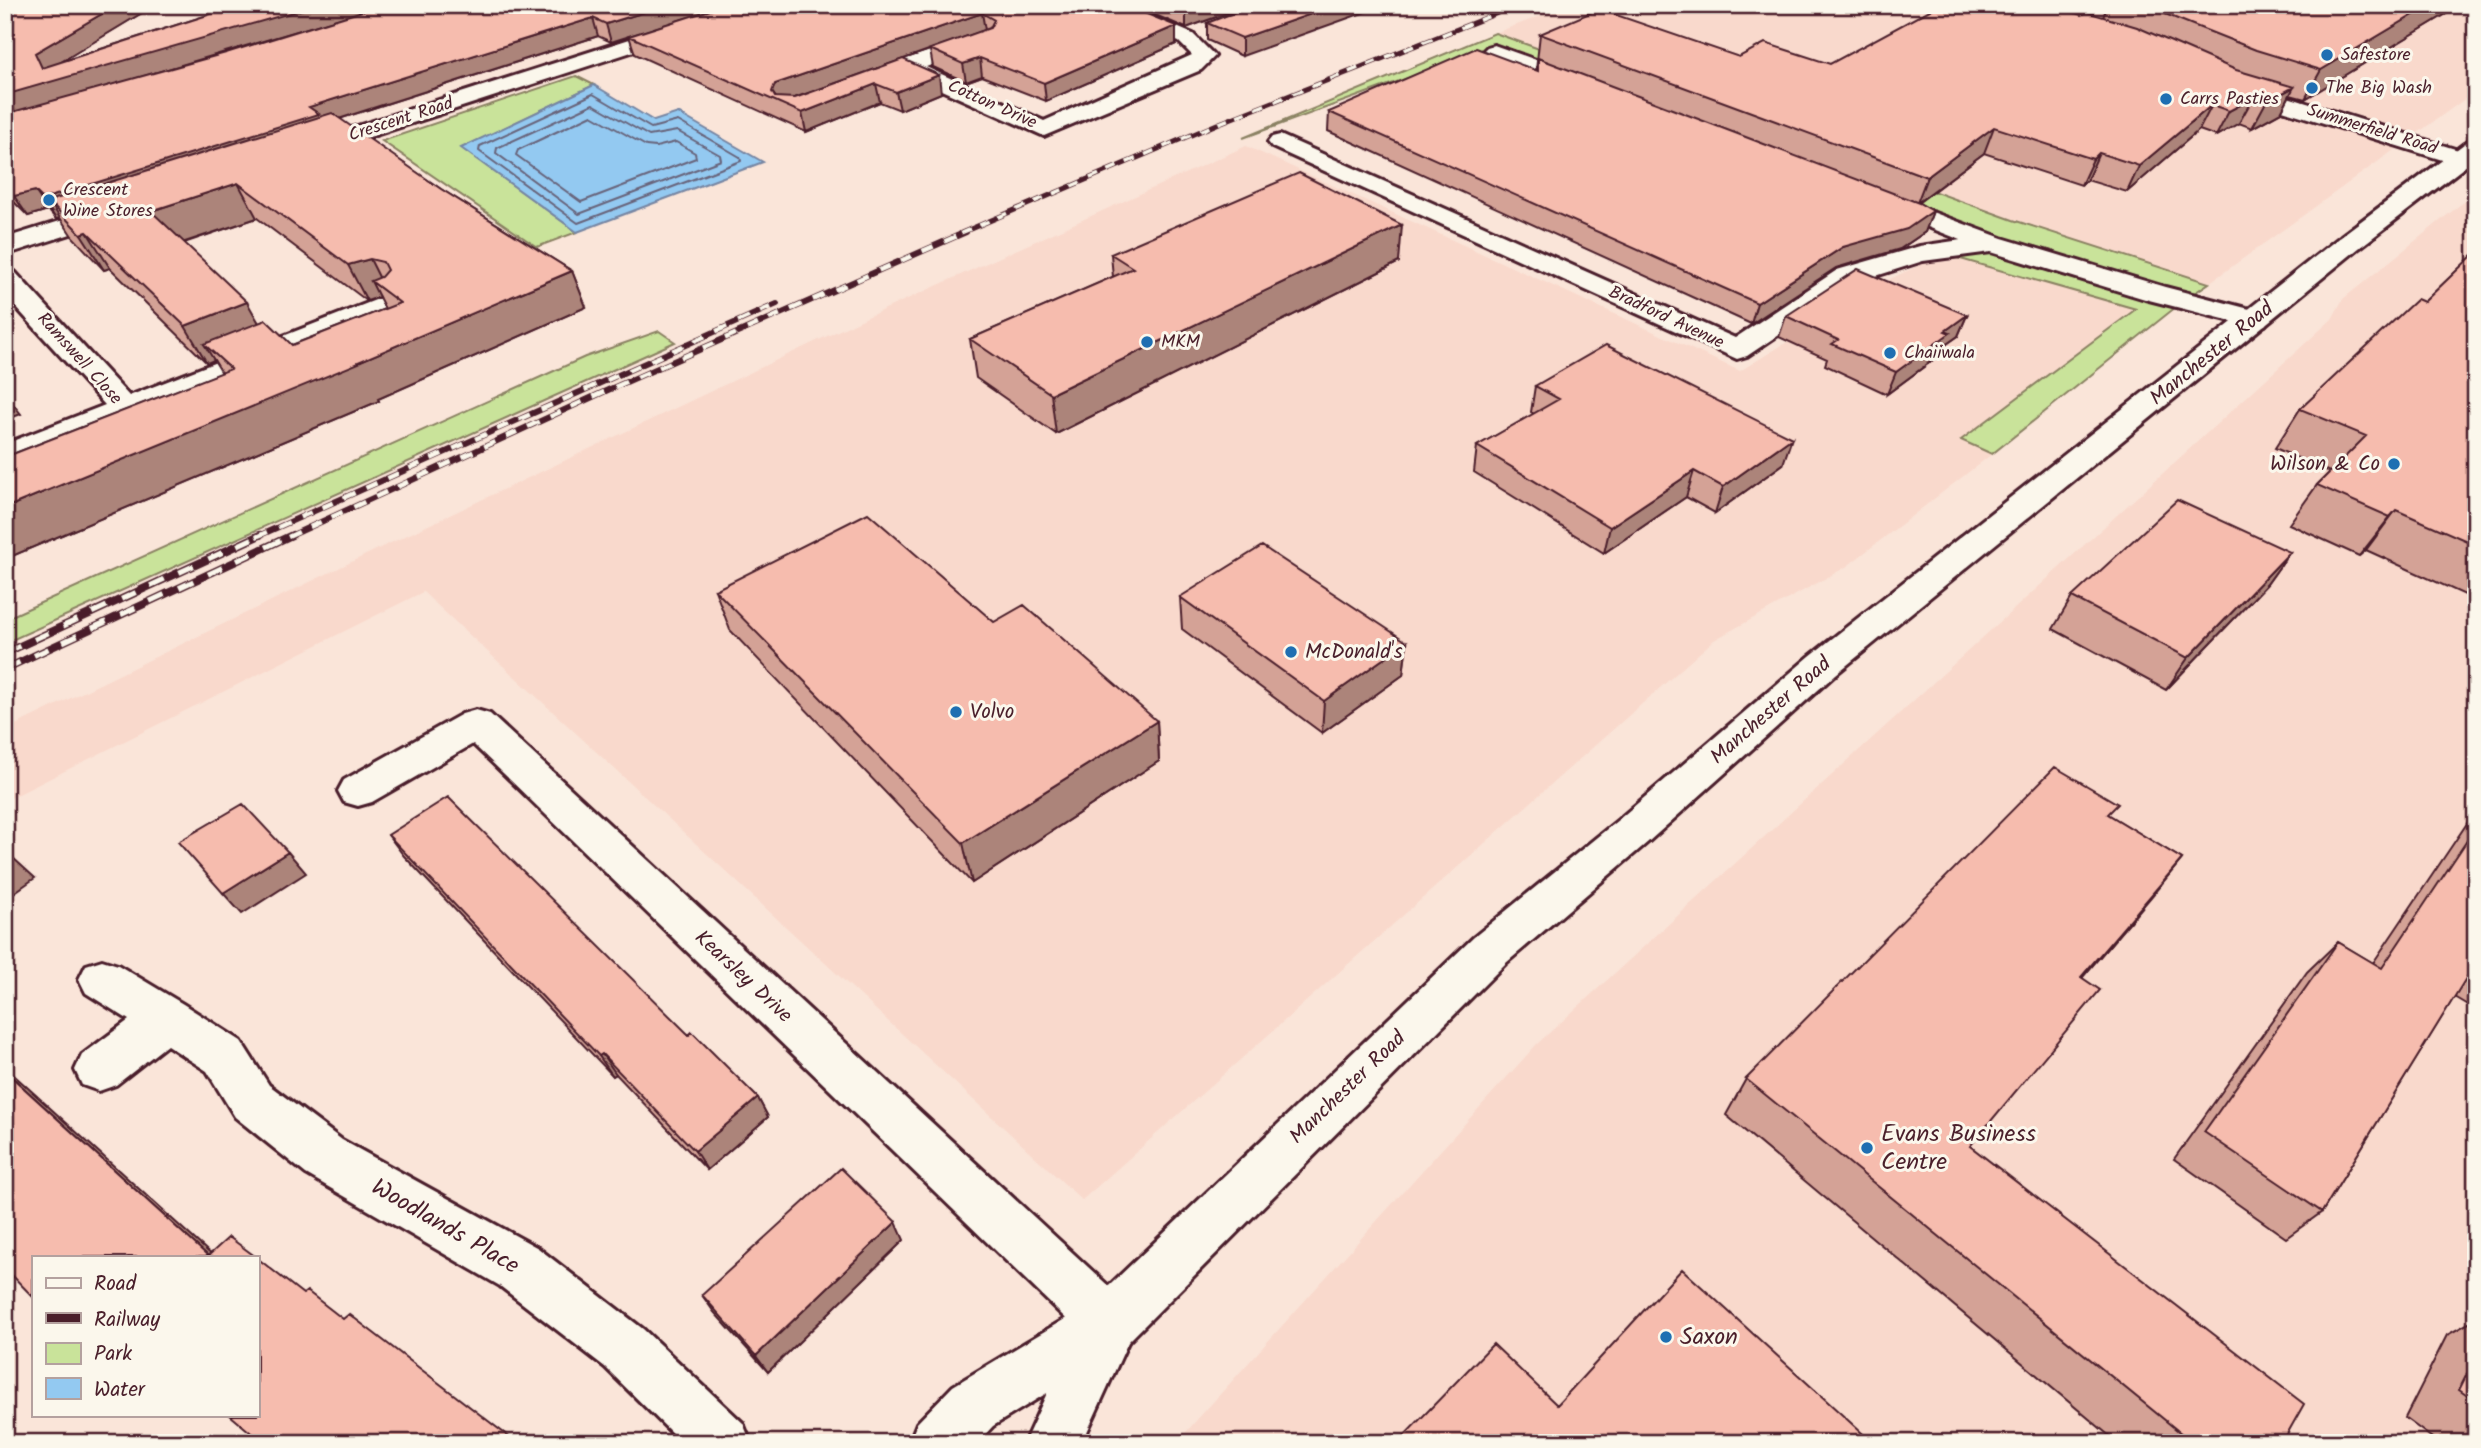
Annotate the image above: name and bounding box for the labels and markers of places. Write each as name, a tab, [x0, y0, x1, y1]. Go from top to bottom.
place label: Safestore	[2341, 41, 2411, 70]
marker: Safestore	[2319, 47, 2335, 63]
place label: The Big Wash	[2326, 74, 2432, 103]
marker: The Big Wash	[2304, 80, 2320, 96]
place label: Carrs Pasties	[2180, 85, 2279, 114]
marker: Carrs Pasties	[2158, 91, 2174, 107]
place label: Crescent Wine Stores	[63, 176, 153, 226]
marker: Crescent Wine Stores	[41, 192, 57, 208]
place label: MKM	[1161, 328, 1201, 357]
marker: MKM	[1139, 334, 1155, 350]
place label: Chaiiwala	[1904, 339, 1975, 368]
marker: Chaiiwala	[1882, 345, 1898, 361]
place label: Wilson & Co	[2270, 448, 2380, 481]
marker: Wilson & Co	[2386, 456, 2402, 472]
place label: McDonald's	[1305, 636, 1403, 669]
marker: McDonald's	[1283, 644, 1299, 660]
place label: Volvo	[970, 696, 1014, 729]
marker: Volvo	[948, 704, 964, 720]
place label: Evans Business Centre	[1881, 1115, 2036, 1182]
marker: Evans Business Centre	[1859, 1140, 1875, 1156]
place label: Saxon	[1680, 1318, 1738, 1357]
marker: Saxon	[1658, 1329, 1674, 1345]

